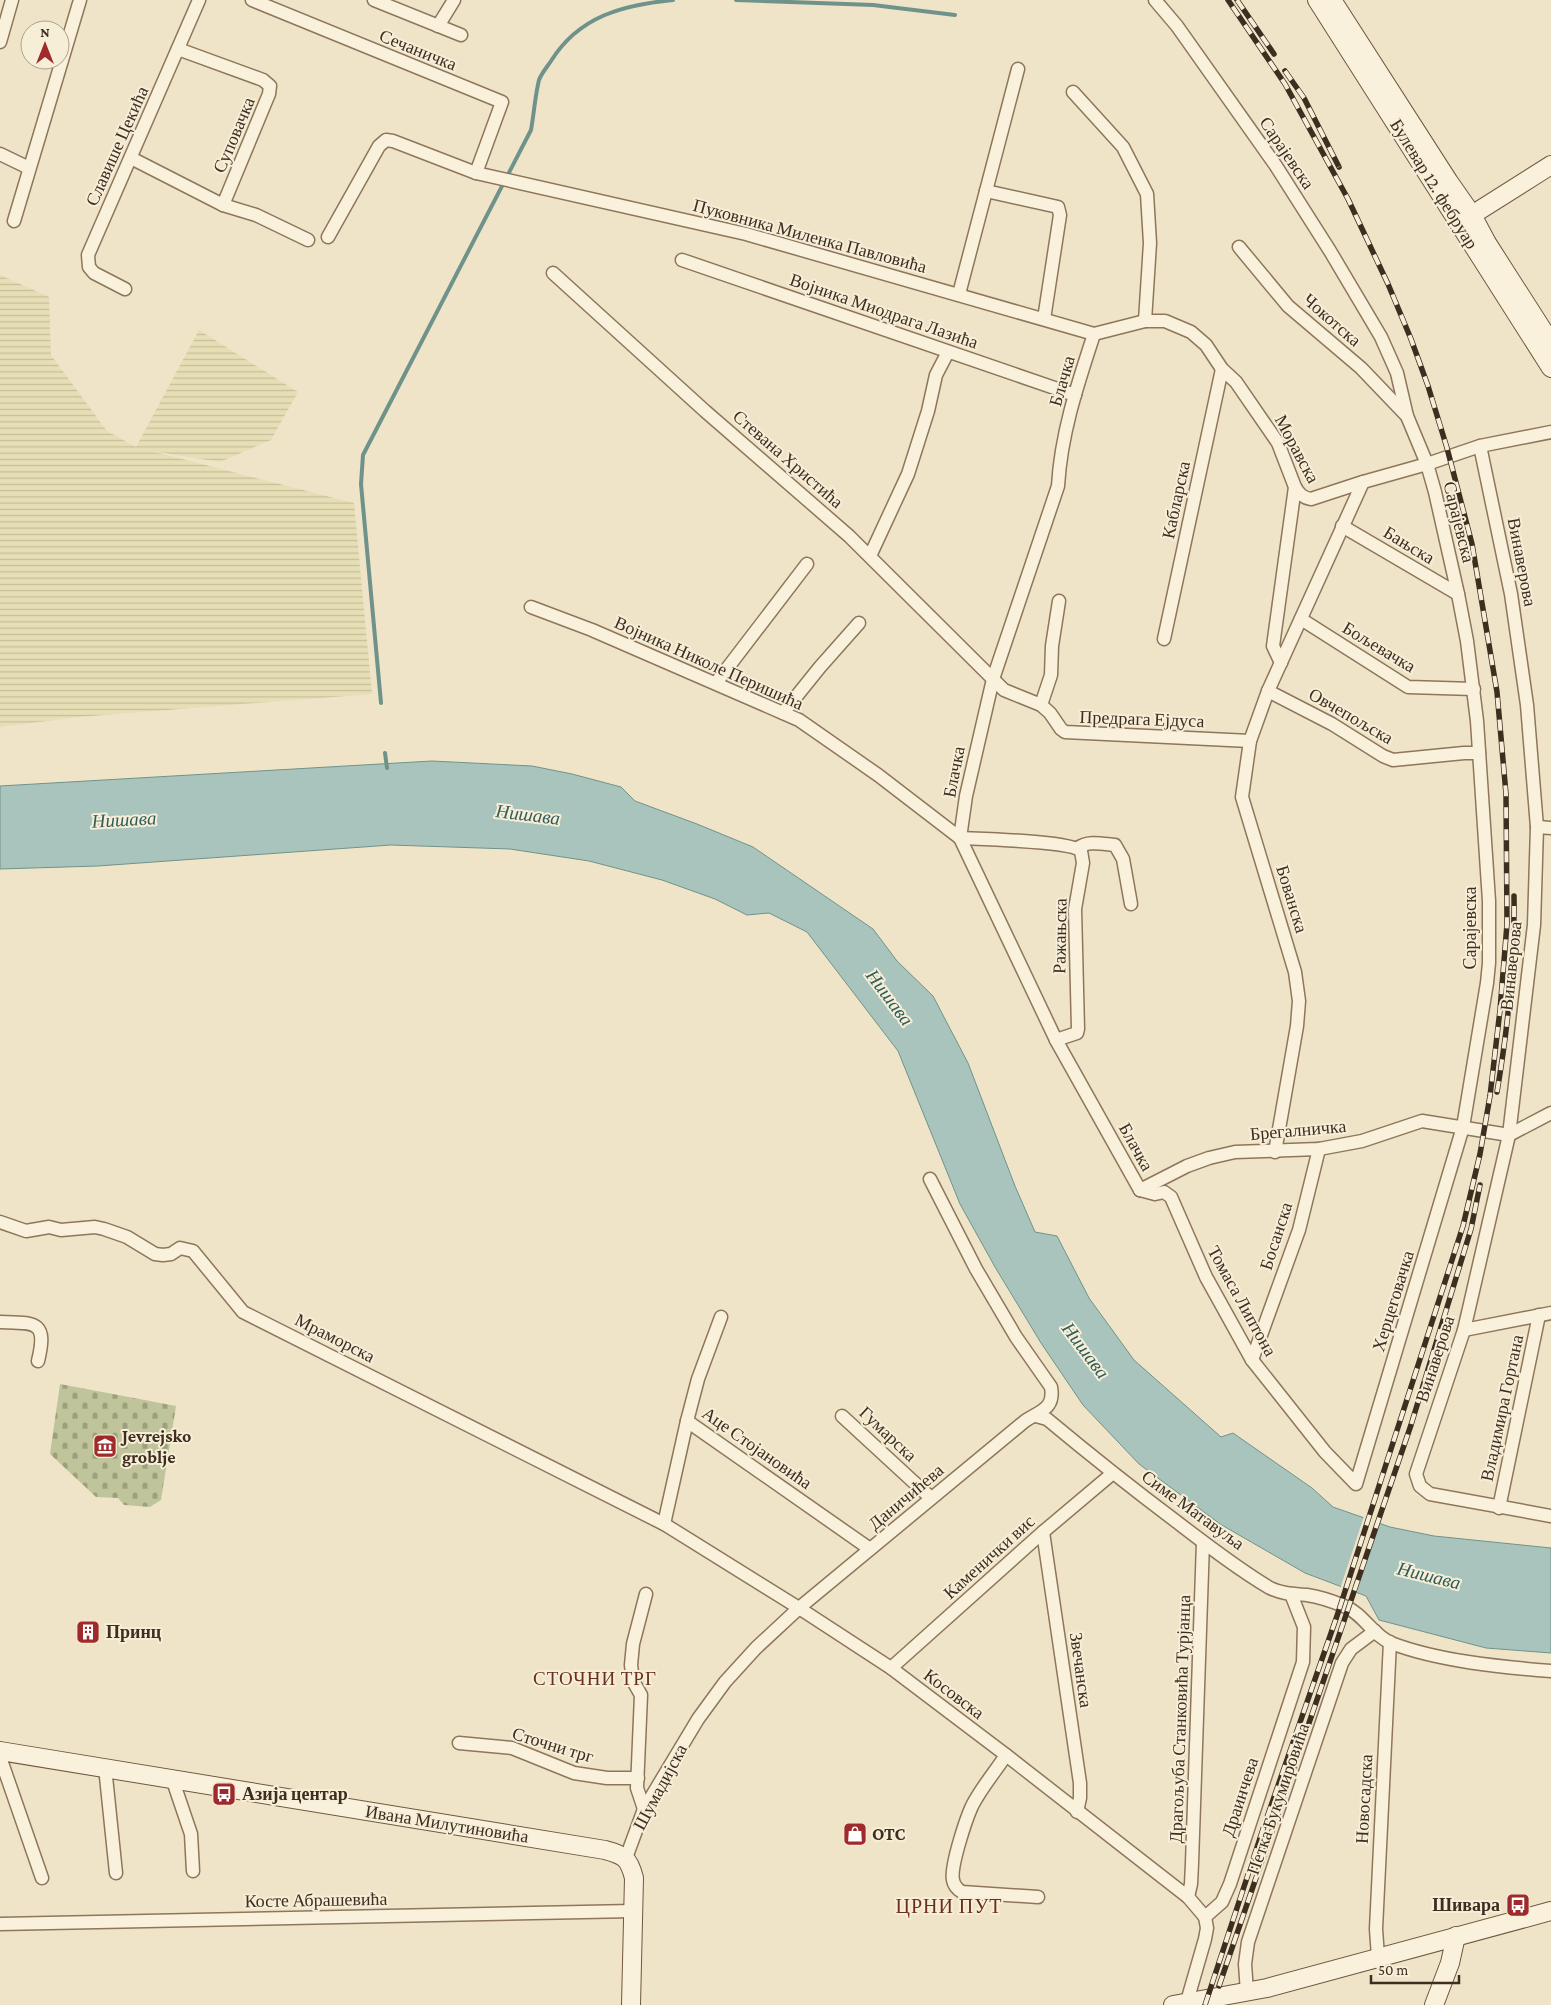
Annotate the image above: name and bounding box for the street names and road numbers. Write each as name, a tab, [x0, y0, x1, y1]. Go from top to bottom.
street label: Сечаничка	[376, 25, 460, 75]
street label: Славише Цекића	[82, 83, 152, 209]
street label: Суповачка	[209, 94, 259, 176]
street label: Сарајевска	[1256, 113, 1318, 193]
street label: Булевар 12. фебруар	[1386, 115, 1482, 253]
street label: Пуковника Миленка Павловића	[691, 195, 929, 277]
street label: Војника Миодрага Лазића	[787, 269, 981, 353]
street label: Чокотска	[1299, 290, 1365, 350]
street label: Блачка	[1045, 353, 1079, 409]
street label: Стевана Христића	[729, 406, 847, 512]
street label: Моравска	[1271, 411, 1323, 487]
street label: Кабларска	[1158, 459, 1194, 541]
street label: Сарајевска	[1439, 479, 1479, 565]
street label: Винаверова	[1504, 516, 1540, 608]
street label: Бањска	[1380, 522, 1438, 568]
street label: Војника Николе Перишића	[611, 612, 807, 714]
street label: Бољевачка	[1339, 617, 1419, 677]
street label: Овчепољска	[1305, 684, 1397, 748]
street label: Предрага Ејдуса	[1079, 707, 1205, 731]
street label: Блачка	[939, 745, 969, 799]
street label: Бованска	[1272, 863, 1312, 935]
street label: Сарајевска	[1460, 887, 1480, 969]
street label: Ражањска	[1049, 898, 1071, 974]
street label: Винаверова	[1496, 920, 1526, 1012]
street label: Брегалничка	[1249, 1116, 1347, 1144]
street label: Блачка	[1115, 1119, 1157, 1175]
street label: Босанска	[1256, 1200, 1296, 1272]
street label: Томаса Липтона	[1203, 1242, 1281, 1360]
street label: Херцеговачка	[1368, 1248, 1418, 1354]
street label: Мраморска	[292, 1309, 378, 1367]
street label: Винаверова	[1412, 1313, 1458, 1405]
street label: Владимира Гортана	[1477, 1333, 1527, 1483]
street label: Гумарска	[855, 1402, 921, 1466]
street label: Аце Стојановића	[698, 1403, 816, 1493]
street label: Даничићева	[865, 1460, 947, 1534]
street label: Симе Матавуља	[1138, 1466, 1248, 1554]
street label: Каменички вис	[939, 1511, 1039, 1603]
street label: Драгољуба Станковића Турјанца	[1166, 1594, 1194, 1844]
street label: Звечанска	[1066, 1631, 1096, 1709]
street label: Косовска	[920, 1665, 988, 1723]
street label: Петка Букумировића	[1243, 1721, 1313, 1877]
street label: Сточни трг	[510, 1723, 596, 1767]
street label: Шумадијска	[629, 1741, 691, 1833]
street label: Новосадска	[1352, 1754, 1376, 1844]
street label: Драинчева	[1218, 1755, 1262, 1839]
street label: Ивана Милутиновића	[364, 1801, 530, 1847]
street label: Косте Абрашевића	[244, 1889, 388, 1911]

